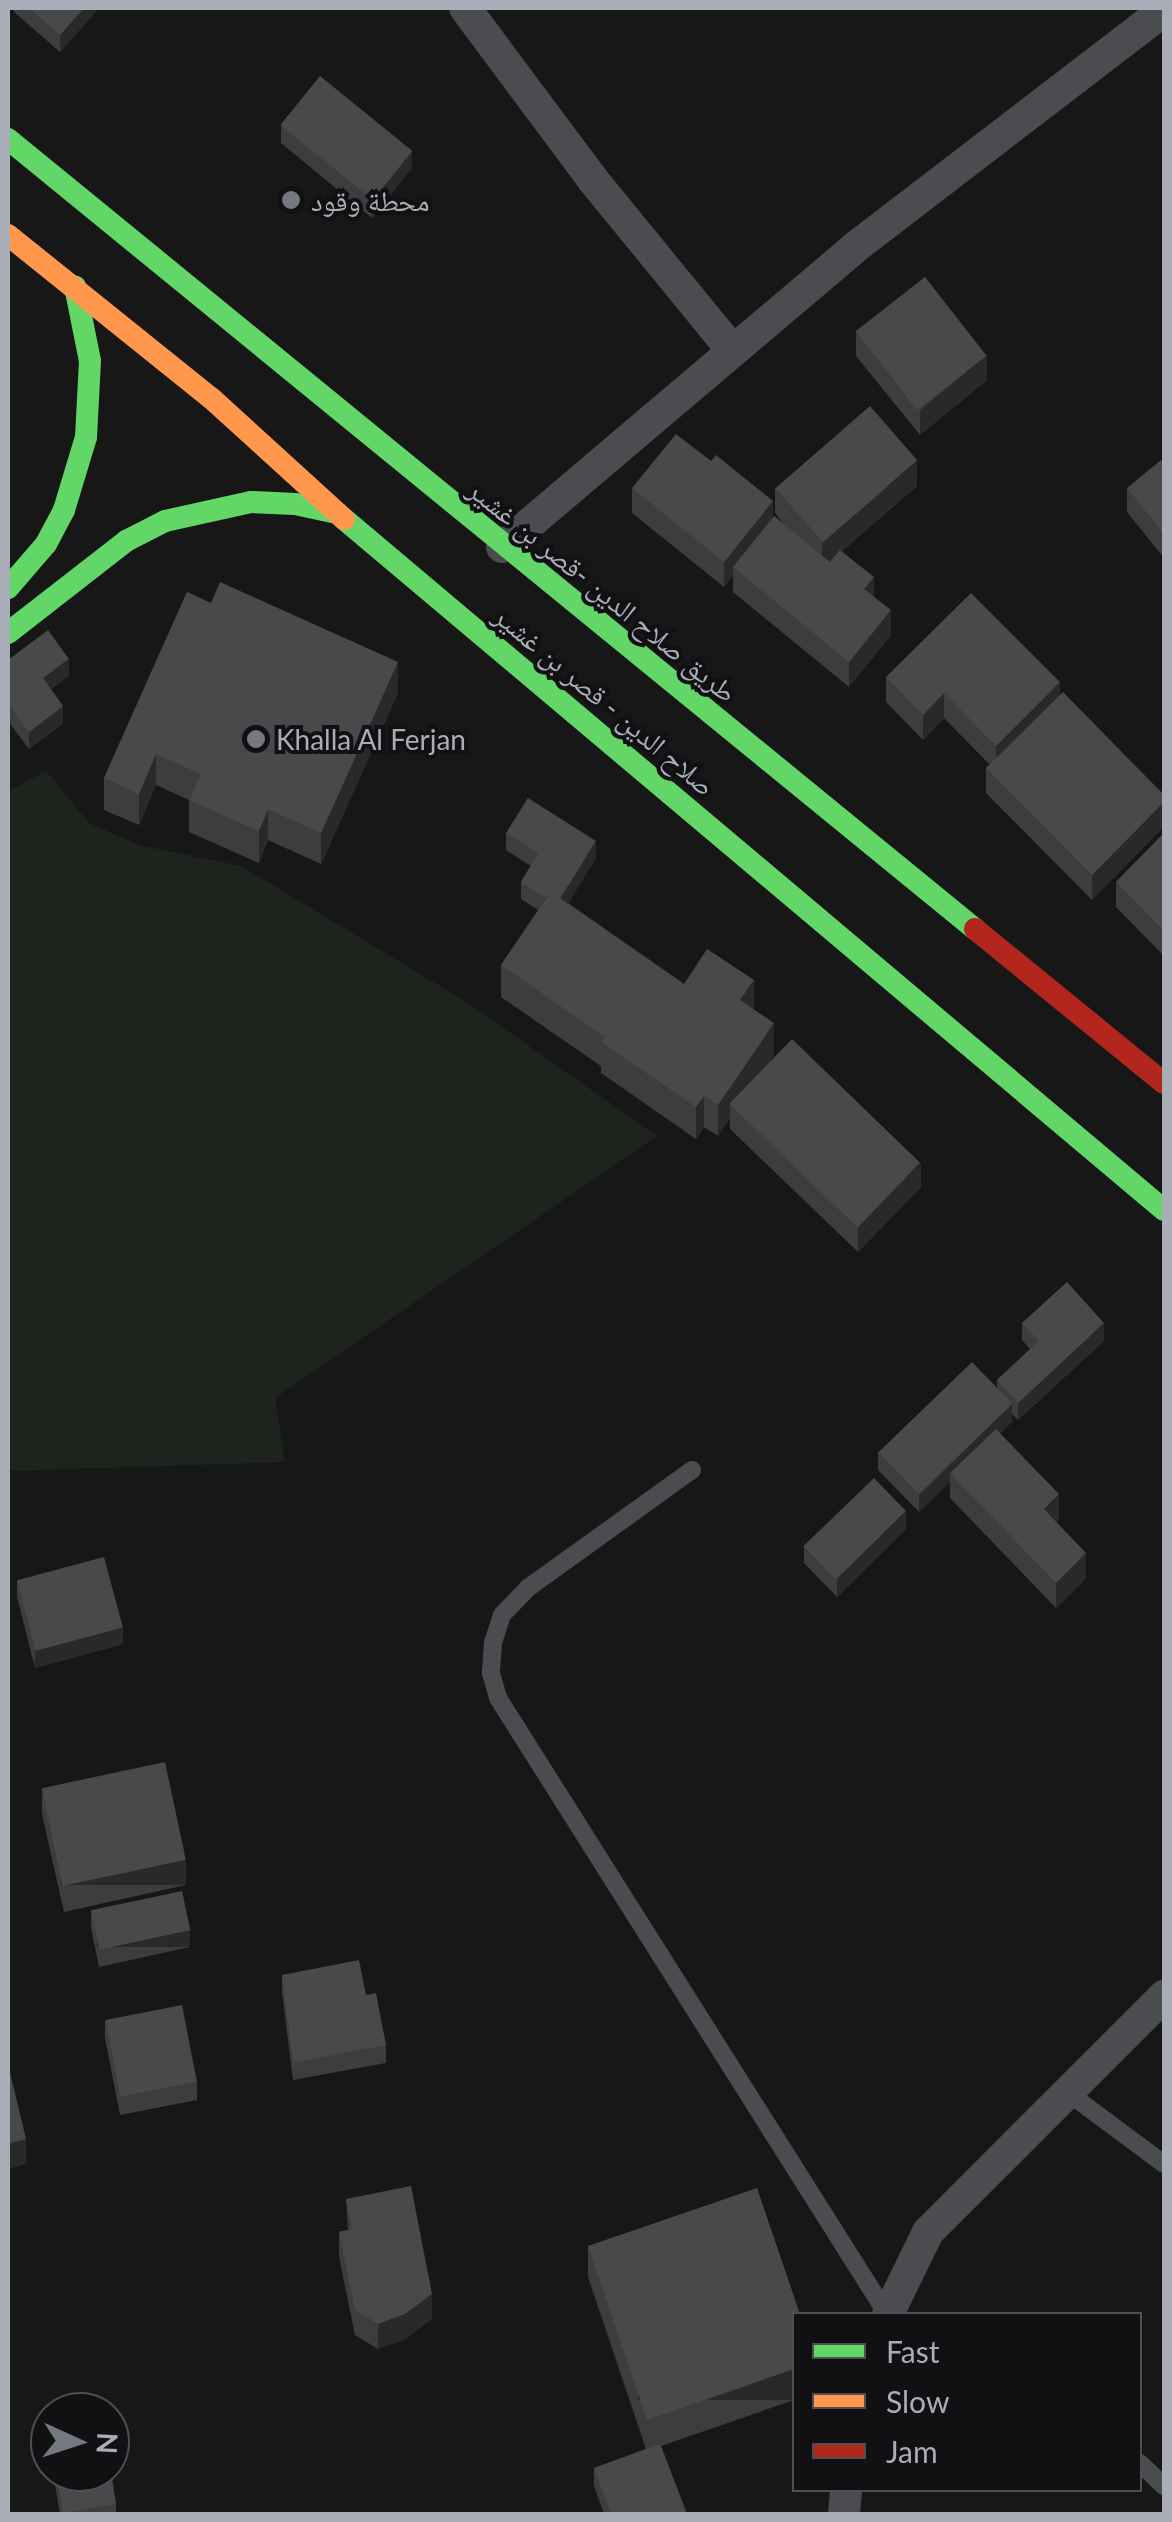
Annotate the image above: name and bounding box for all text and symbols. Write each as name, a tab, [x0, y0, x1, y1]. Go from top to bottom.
place label: محطة وقود	[311, 183, 429, 217]
marker: محطة وقود	[280, 189, 302, 211]
street label: طريق صلاح الدين -قصر بن غشير	[462, 471, 744, 709]
street label: صلاح الدين - قصر بن غشير	[488, 598, 722, 802]
place label: Khalla Al Ferjan	[276, 722, 467, 756]
marker: Khalla Al Ferjan	[245, 728, 267, 750]
legend	[792, 2312, 1142, 2492]
text: Fast	[886, 2333, 940, 2369]
text: Slow	[886, 2383, 949, 2419]
north arrow	[30, 2392, 130, 2492]
text: N	[90, 2432, 126, 2455]
text: Jam	[886, 2433, 938, 2469]

